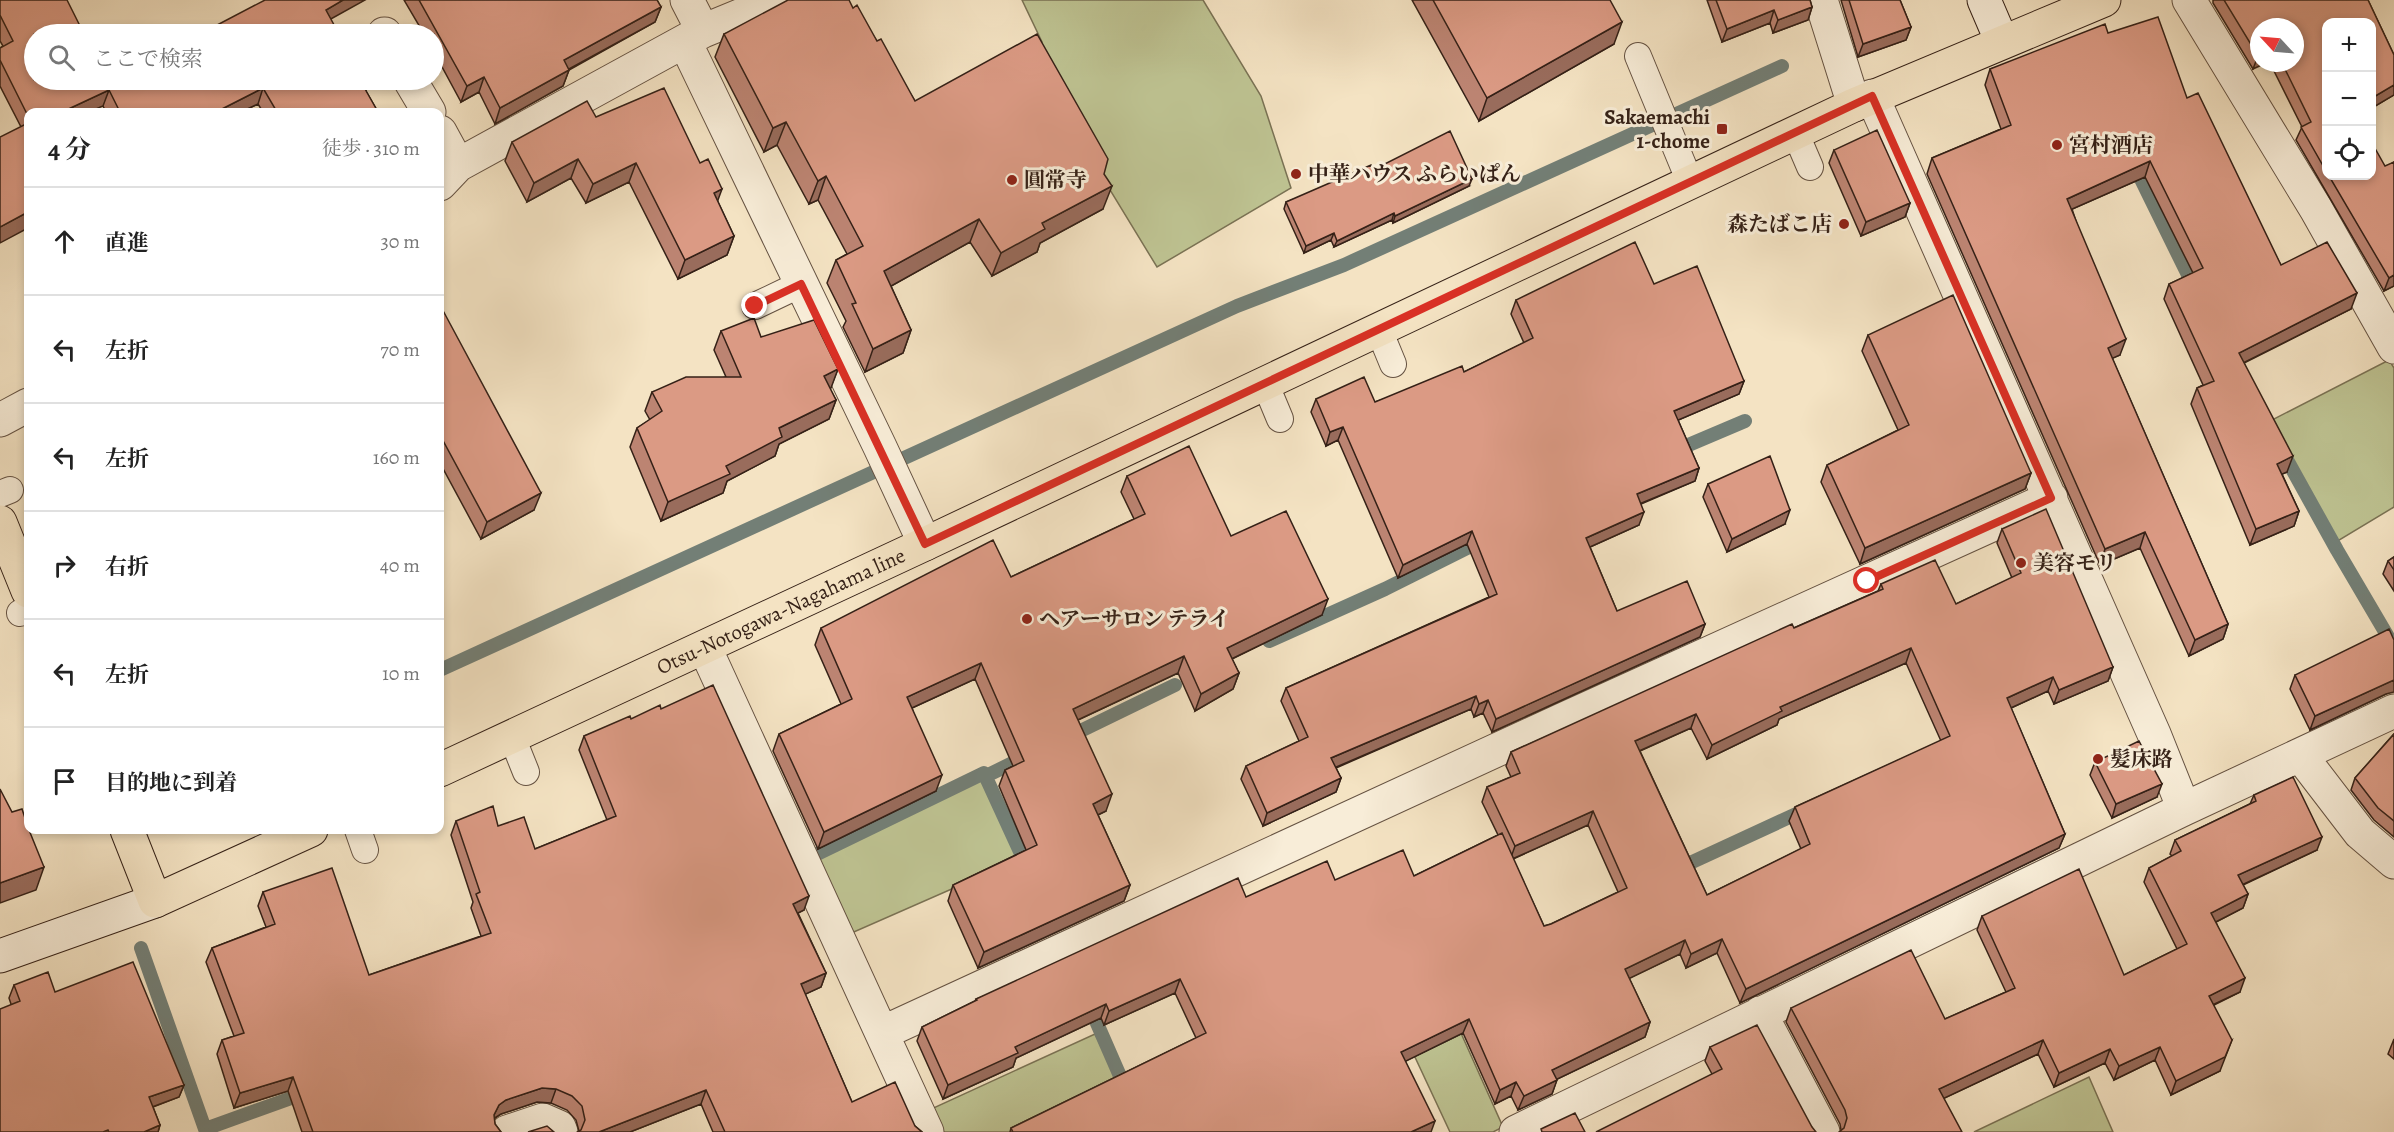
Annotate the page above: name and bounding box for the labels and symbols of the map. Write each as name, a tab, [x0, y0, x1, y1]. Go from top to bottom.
north arrow	[2250, 18, 2304, 72]
place label: Sakaemachi 1-chome	[1604, 103, 1710, 155]
marker: Sakaemachi 1-chome	[1715, 122, 1729, 136]
place label: 宮村酒店	[2069, 131, 2153, 159]
marker: 宮村酒店	[2050, 138, 2064, 152]
place label: 中華ハウス ふらいぱん	[1308, 160, 1521, 188]
place label: 圓常寺	[1024, 166, 1087, 194]
marker: 中華ハウス ふらいぱん	[1289, 167, 1303, 181]
marker: 圓常寺	[1005, 173, 1019, 187]
place label: 森たばこ店	[1727, 210, 1832, 238]
marker: 森たばこ店	[1837, 217, 1851, 231]
route end	[741, 292, 767, 318]
street label: Otsu-Notogawa-Nagahama line	[652, 541, 910, 681]
place label: 美容モリ	[2033, 549, 2117, 577]
marker: 美容モリ	[2014, 556, 2028, 570]
route start	[1853, 567, 1879, 593]
place label: ヘアーサロン テライ	[1039, 605, 1230, 633]
marker: ヘアーサロン テライ	[1020, 612, 1034, 626]
place label: 髪床路	[2110, 745, 2173, 773]
marker: 髪床路	[2091, 752, 2105, 766]

